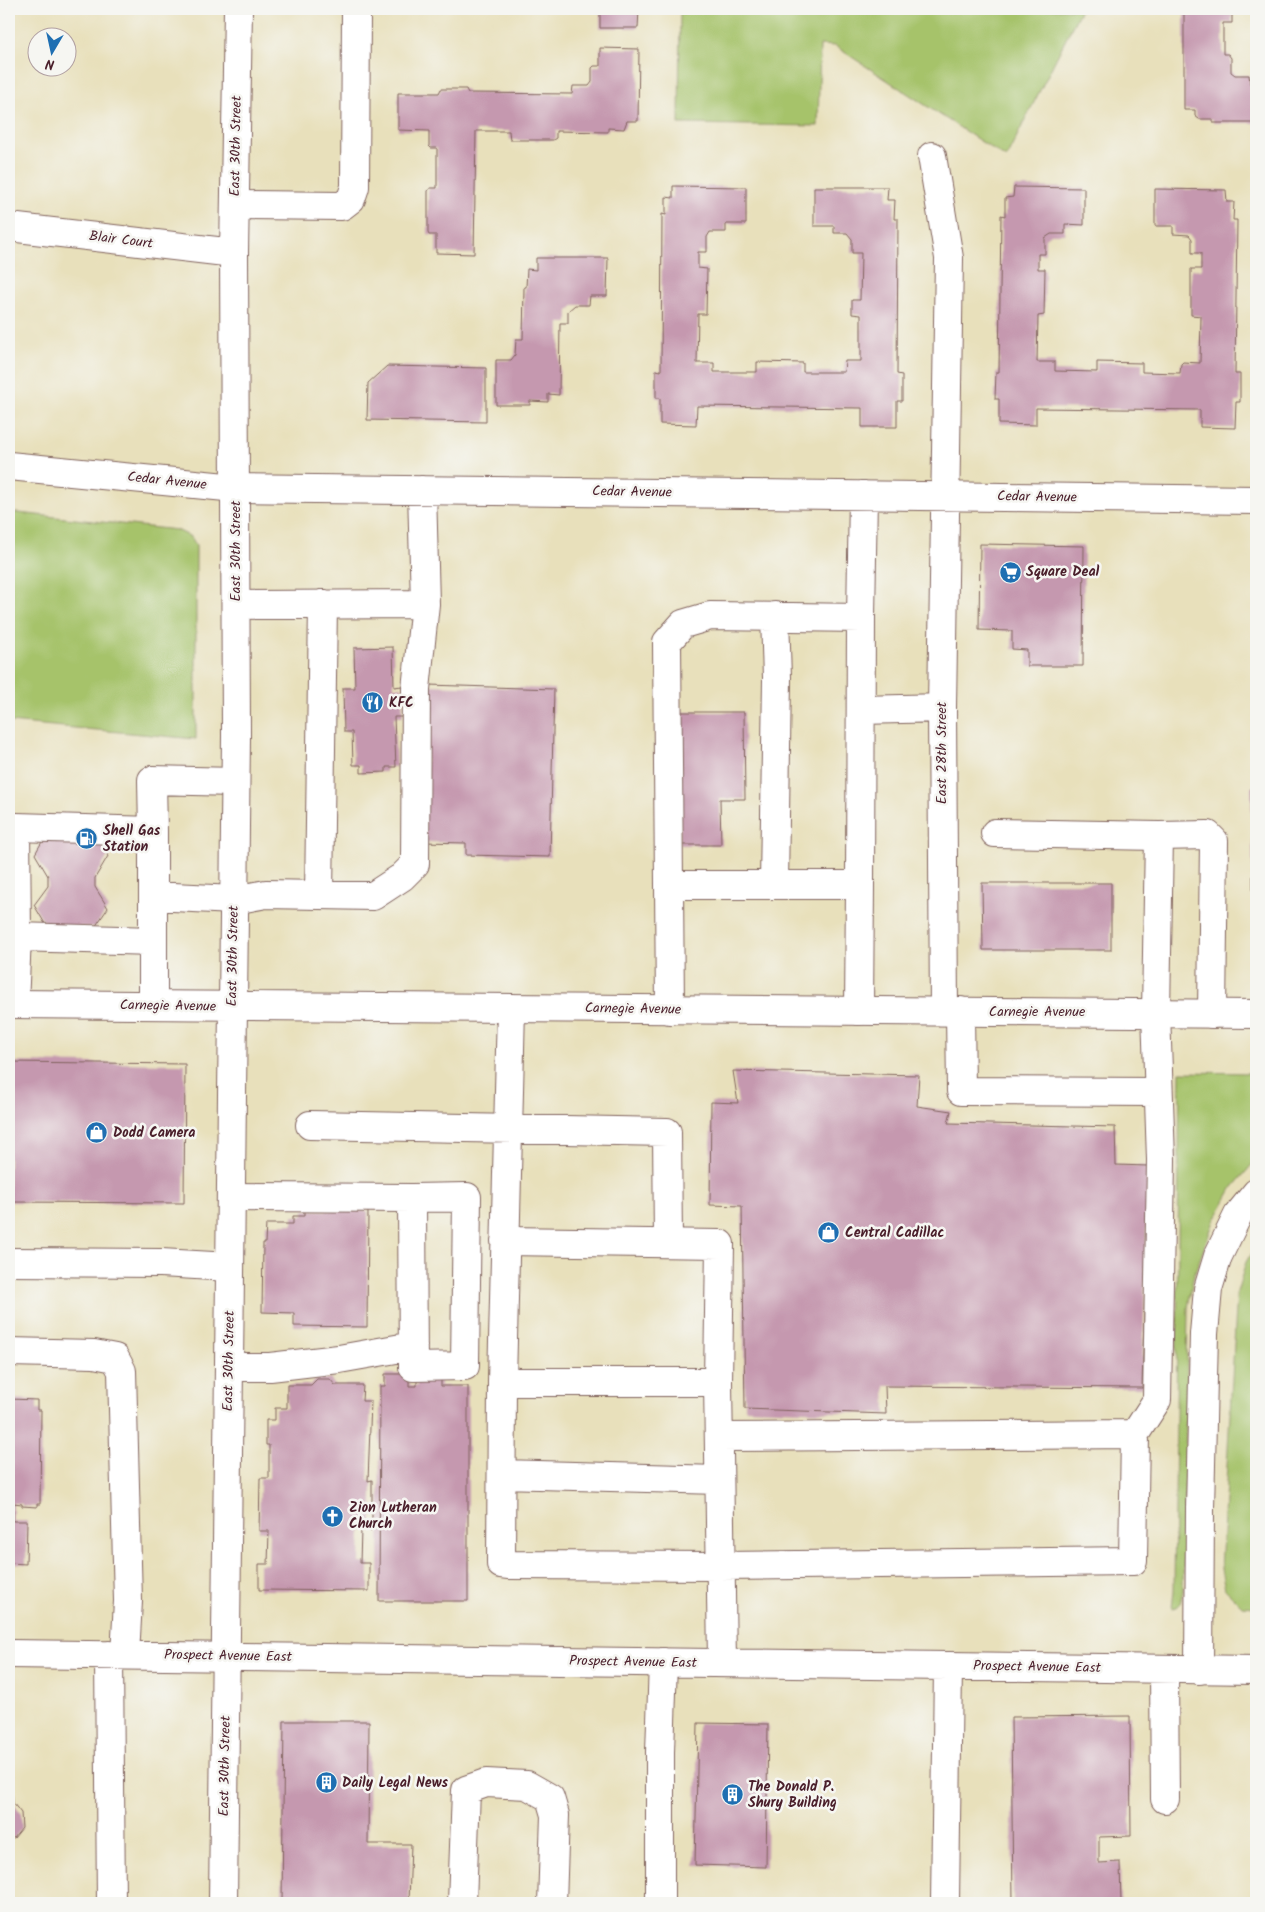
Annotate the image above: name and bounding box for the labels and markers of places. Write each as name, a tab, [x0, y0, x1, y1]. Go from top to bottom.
supermarket icon: Square Deal	[998, 560, 1022, 584]
place label: Square Deal	[1026, 561, 1100, 583]
restaurant icon: KFC	[361, 691, 385, 715]
place label: KFC	[389, 692, 414, 714]
place label: Shell Gas Station	[103, 820, 161, 858]
fuel station icon: Shell Gas Station	[75, 827, 99, 851]
shop icon: Dodd Camera	[85, 1121, 109, 1145]
place label: Dodd Camera	[113, 1122, 195, 1144]
shop icon: Central Cadillac	[817, 1221, 841, 1245]
place label: Central Cadillac	[845, 1222, 944, 1244]
place label: Zion Lutheran Church	[349, 1497, 437, 1535]
church icon: Zion Lutheran Church	[321, 1504, 345, 1528]
building icon: Daily Legal News	[314, 1771, 338, 1795]
place label: Daily Legal News	[342, 1772, 449, 1794]
place label: The Donald P. Shury Building	[748, 1776, 837, 1814]
building icon: The Donald P. Shury Building	[720, 1783, 744, 1807]

